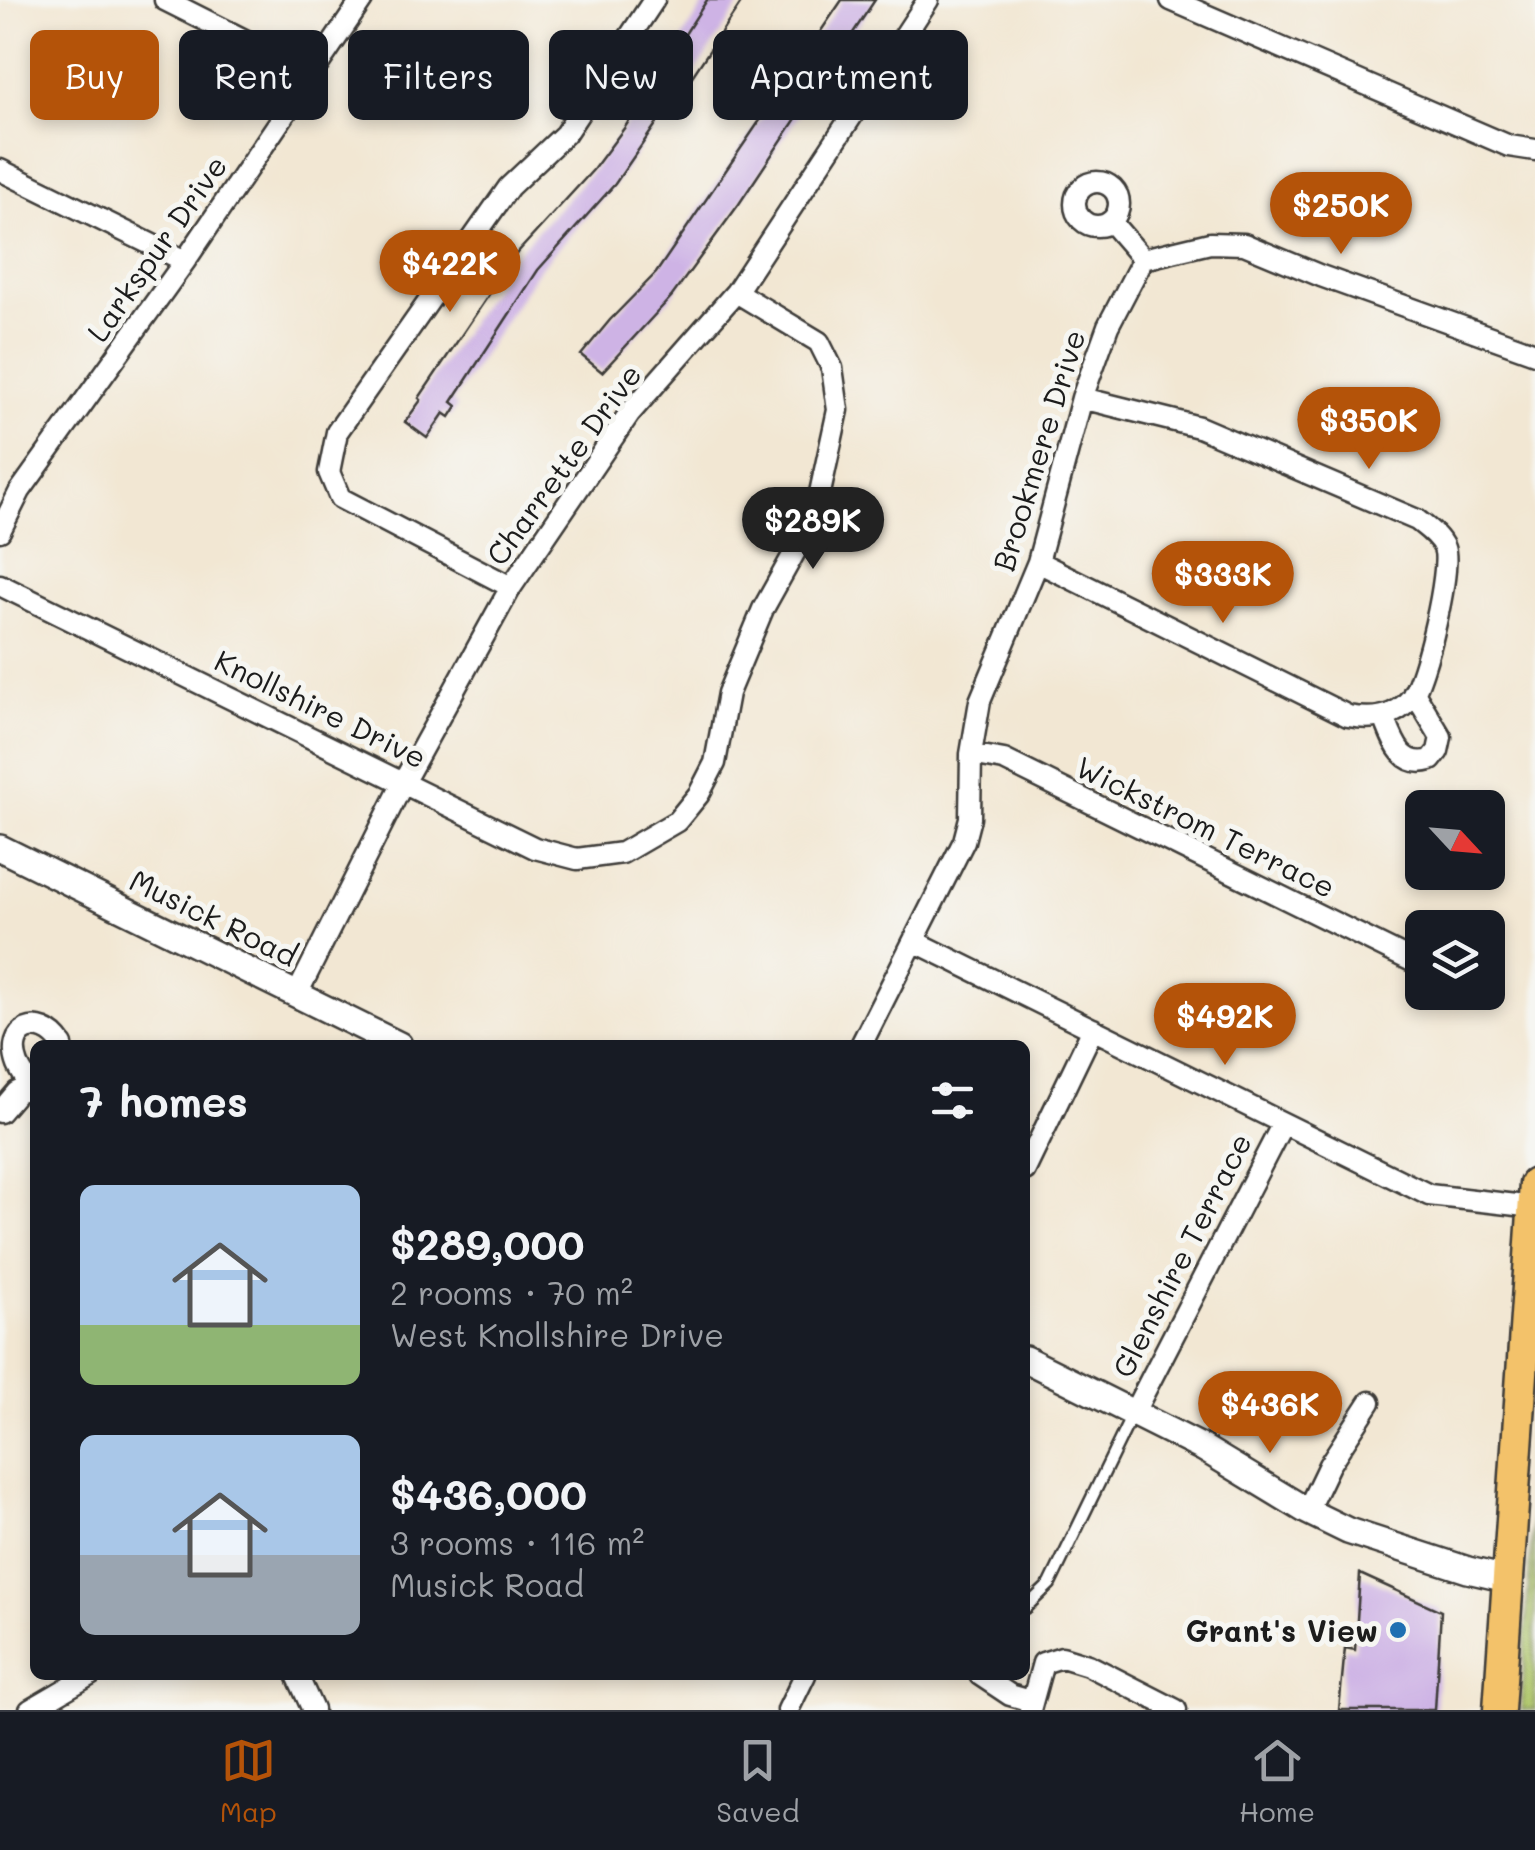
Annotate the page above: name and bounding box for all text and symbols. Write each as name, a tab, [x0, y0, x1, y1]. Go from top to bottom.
chip: Buy	[30, 30, 159, 120]
chip: Rent	[179, 30, 328, 120]
chip: Filters	[348, 30, 529, 120]
chip: New	[549, 30, 693, 120]
chip: Apartment	[713, 30, 968, 120]
street label: Larkspur Drive	[77, 147, 235, 349]
pin: $250K	[1271, 172, 1411, 257]
text: $250K	[1292, 183, 1390, 225]
pin: $422K	[380, 230, 520, 315]
text: $422K	[402, 241, 498, 283]
street label: Brookmere Drive	[982, 325, 1094, 575]
street label: Charrette Drive	[476, 355, 650, 573]
pin: $350K	[1299, 387, 1439, 472]
text: $350K	[1319, 398, 1419, 440]
pin: $289K	[743, 487, 883, 572]
text: $289K	[764, 498, 862, 540]
pin: $333K	[1153, 541, 1293, 626]
text: $333K	[1174, 552, 1272, 594]
street label: Knollshire Drive	[208, 639, 434, 777]
street label: Wickstrom Terrace	[1070, 746, 1342, 906]
north arrow	[1405, 790, 1505, 890]
map controls	[1405, 790, 1505, 1010]
street label: Musick Road	[123, 859, 305, 975]
button: layers	[1405, 910, 1505, 1010]
pin: $492K	[1155, 983, 1295, 1068]
text: $492K	[1176, 994, 1274, 1036]
text: 7 homes	[80, 1073, 248, 1128]
icon: filters	[925, 1073, 980, 1128]
street label: Glenshire Terrace	[1102, 1126, 1260, 1384]
text: $289,000	[390, 1216, 585, 1271]
icon: home	[160, 1225, 280, 1345]
text: 2 rooms · 70 m²	[390, 1271, 633, 1313]
text: West Knollshire Drive	[390, 1313, 724, 1355]
pin: $436K	[1200, 1371, 1340, 1456]
text: $436K	[1220, 1382, 1320, 1424]
text: $436,000	[390, 1466, 587, 1521]
icon: home	[160, 1475, 280, 1595]
text: 3 rooms · 116 m²	[390, 1521, 644, 1563]
text: Musick Road	[390, 1563, 584, 1605]
place label: Grant's View	[1185, 1610, 1378, 1650]
marker: Grant's View	[1387, 1619, 1409, 1641]
tab: Map	[220, 1733, 277, 1829]
tab: Saved	[716, 1733, 799, 1829]
tab: Home	[1239, 1733, 1315, 1829]

